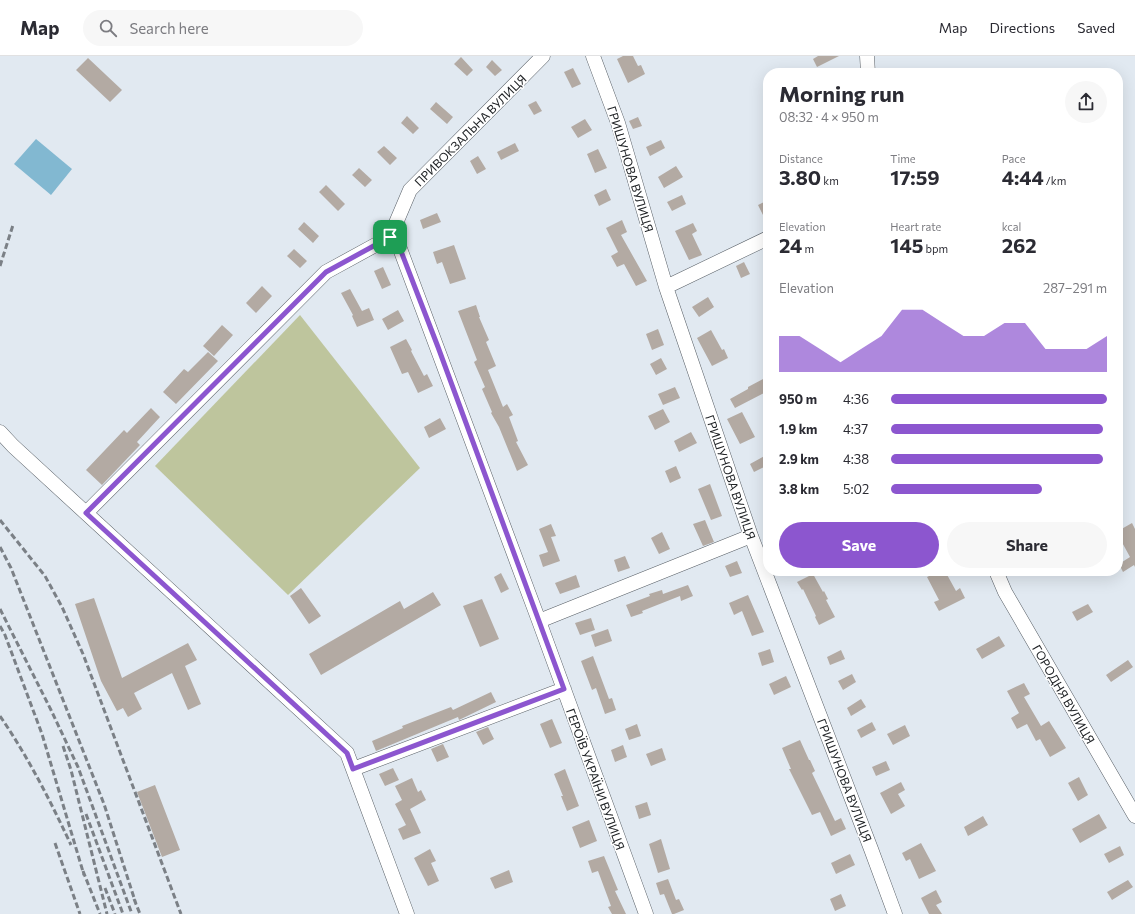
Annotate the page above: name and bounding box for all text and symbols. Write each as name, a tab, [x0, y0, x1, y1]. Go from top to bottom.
search box	[83, 10, 363, 46]
text: Map	[20, 16, 59, 39]
icon: search	[97, 17, 119, 39]
text: Search here	[129, 19, 209, 37]
text: Map	[939, 19, 968, 36]
text: Directions	[990, 19, 1055, 36]
text: Saved	[1077, 19, 1115, 36]
street label: ПРИВОКЗАЛЬНА ВУЛИЦЯ	[411, 71, 529, 189]
text: Morning run	[779, 80, 905, 107]
button: share	[1065, 81, 1107, 123]
street label: ГРИШУНОВА ВУЛИЦЯ	[605, 104, 657, 234]
text: 08:32 · 4 × 950 m	[779, 109, 879, 125]
text: Distance	[779, 152, 823, 165]
text: Time	[890, 152, 916, 165]
text: Pace	[1002, 152, 1026, 165]
text: 3.80	[779, 165, 821, 189]
text: 17:59	[890, 165, 940, 189]
text: 4:44	[1002, 165, 1044, 189]
text: km	[821, 174, 839, 187]
text: /km	[1044, 174, 1066, 187]
pin	[373, 220, 407, 254]
text: Elevation	[779, 220, 825, 233]
text: Heart rate	[890, 220, 941, 233]
text: kcal	[1002, 220, 1021, 233]
icon: arrive	[379, 226, 401, 248]
text: 24	[779, 233, 802, 257]
text: 145	[890, 233, 923, 257]
text: 262	[1002, 233, 1037, 257]
text: m	[802, 242, 814, 255]
text: bpm	[923, 242, 948, 255]
text: Elevation	[779, 280, 834, 296]
text: 287–291 m	[1043, 280, 1107, 296]
text: 950 m	[779, 391, 817, 407]
text: 4:36	[843, 391, 869, 407]
street label: ГРИШУНОВА ВУЛИЦЯ	[703, 413, 759, 541]
text: 1.9 km	[779, 421, 817, 437]
text: 4:37	[843, 421, 868, 437]
text: 2.9 km	[779, 451, 819, 467]
text: 4:38	[843, 451, 869, 467]
text: 3.8 km	[779, 481, 819, 497]
text: 5:02	[843, 481, 869, 497]
button: Save	[779, 522, 939, 568]
button: Share	[947, 522, 1107, 568]
street label: ГОРОДНЯ ВУЛИЦЯ	[1030, 642, 1098, 746]
street label: ГЕРОЇВ УКРАЇНИ ВУЛИЦЯ	[564, 706, 628, 852]
street label: ГРИШУНОВА ВУЛИЦЯ	[815, 716, 875, 844]

